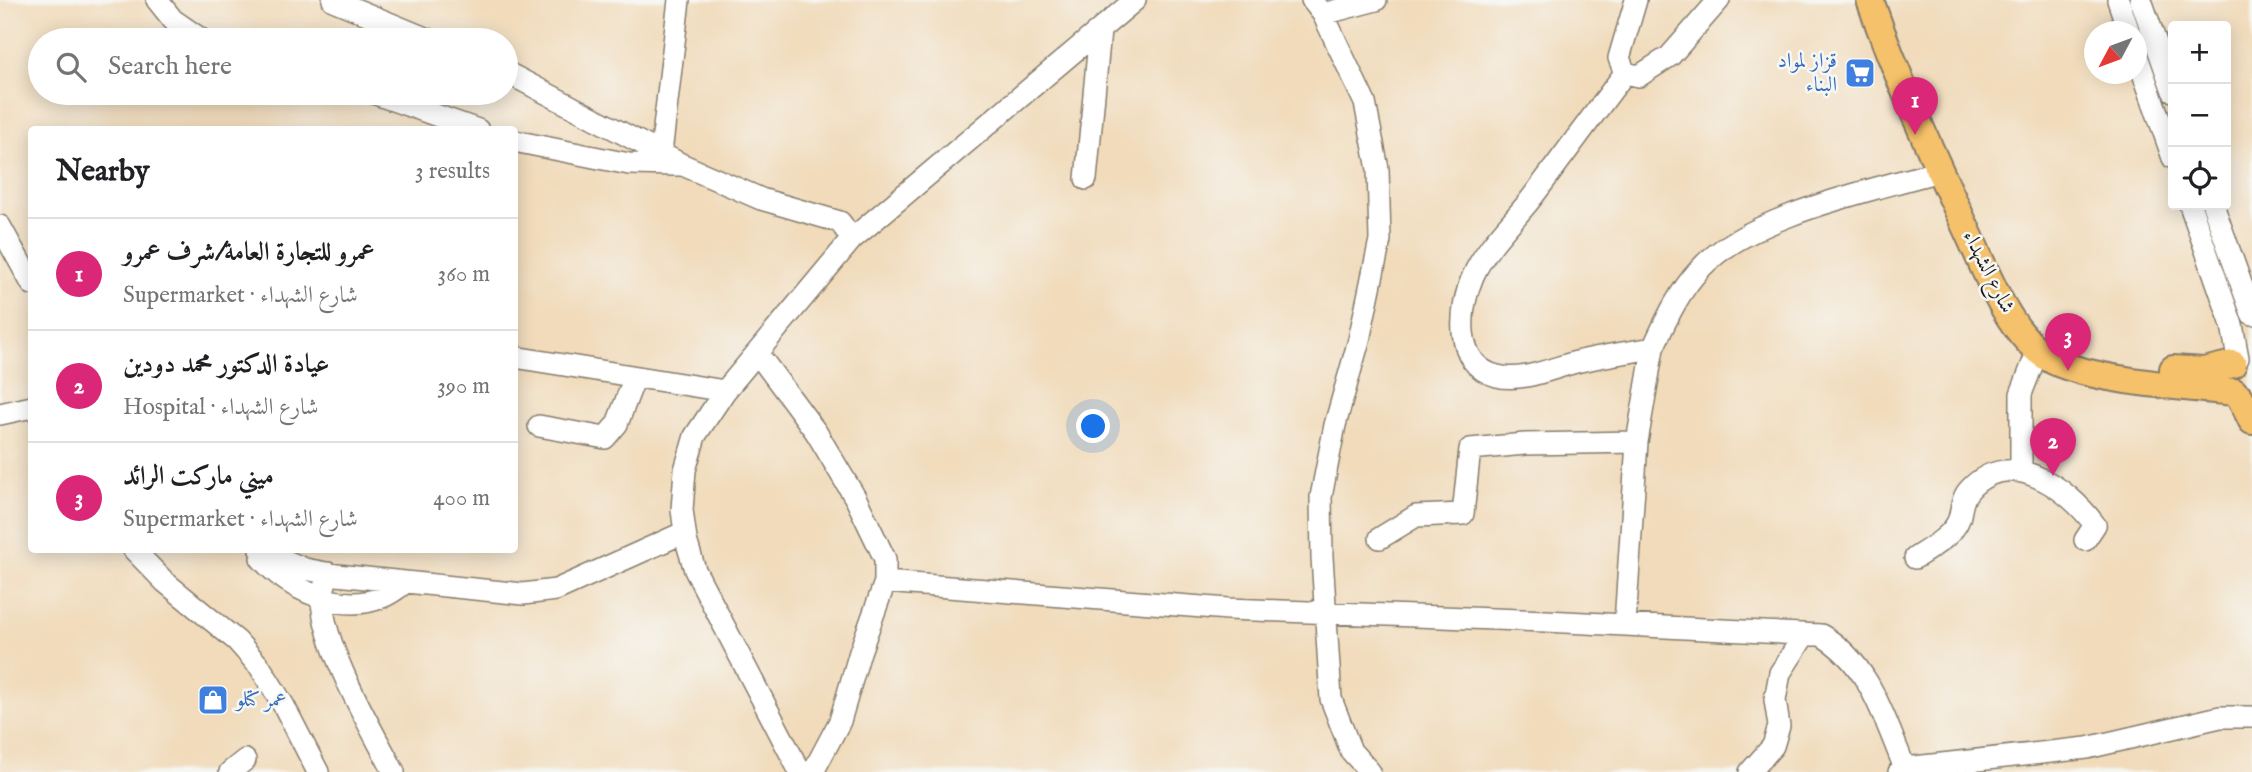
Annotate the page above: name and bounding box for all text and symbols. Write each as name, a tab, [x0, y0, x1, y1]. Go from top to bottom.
north arrow	[2084, 21, 2147, 84]
map controls	[2168, 21, 2231, 210]
button: +	[2168, 21, 2231, 84]
search box	[28, 28, 518, 105]
icon: search	[52, 48, 90, 86]
place label: قزاز لمواد البناء	[1777, 48, 1837, 99]
text: Search here	[108, 50, 232, 83]
supermarket icon: قزاز لمواد البناء	[1843, 56, 1877, 90]
pin: 1	[1892, 77, 1938, 135]
button: −	[2168, 84, 2231, 147]
button: locate	[2168, 147, 2231, 210]
text: Nearby	[56, 153, 149, 191]
text: 3 results	[415, 157, 490, 186]
street label: شارع الشهداء	[1953, 226, 2020, 319]
text: عمرو للتجارة العامة/شرف عمرو	[123, 236, 375, 269]
text: 1	[75, 260, 83, 289]
text: 360 m	[438, 260, 490, 289]
text: Supermarket · شارع الشهداء	[123, 281, 358, 310]
pin: 3	[2045, 313, 2091, 371]
text: عيادة الدكتور محمد دودين	[123, 348, 329, 381]
text: 2	[74, 372, 84, 401]
text: 390 m	[437, 372, 490, 401]
text: Hospital · شارع الشهداء	[123, 393, 318, 422]
your location	[1076, 409, 1110, 443]
pin: 2	[2030, 418, 2076, 476]
text: ميني ماركت الرائد	[123, 460, 274, 493]
text: 3	[75, 484, 83, 513]
text: 400 m	[433, 484, 490, 513]
text: Supermarket · شارع الشهداء	[123, 505, 358, 534]
shop icon: عمر كتلو	[196, 683, 230, 717]
place label: عمر كتلو	[234, 687, 287, 714]

